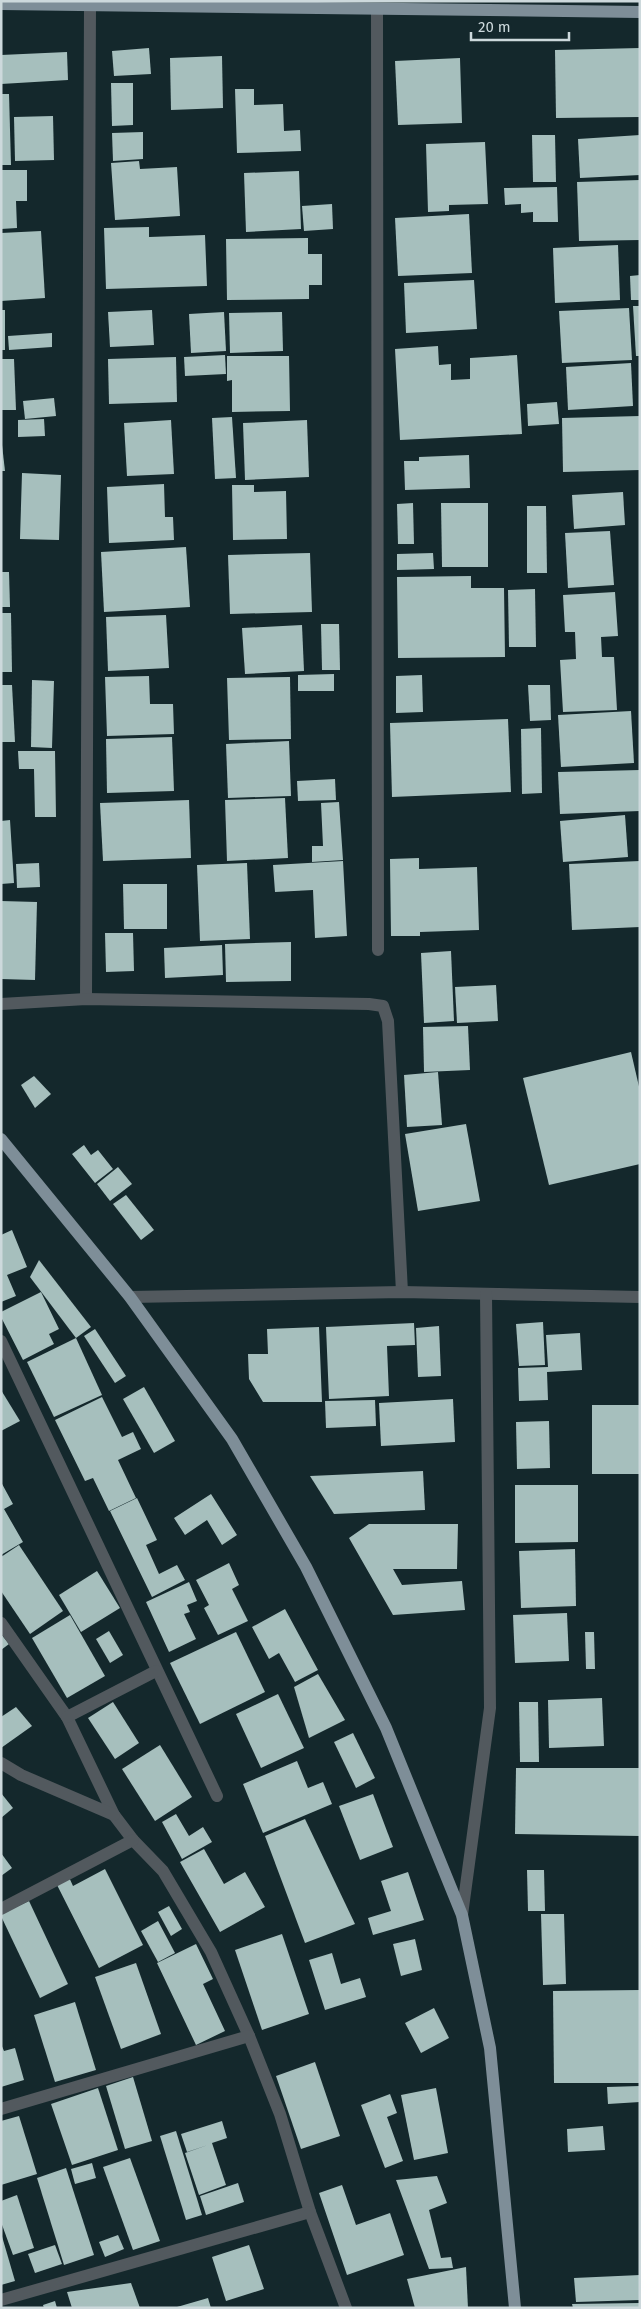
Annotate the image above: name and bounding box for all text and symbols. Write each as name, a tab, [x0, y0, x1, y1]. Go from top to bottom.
scale bar	[471, 10, 568, 42]
text: 20 m	[478, 18, 511, 36]

